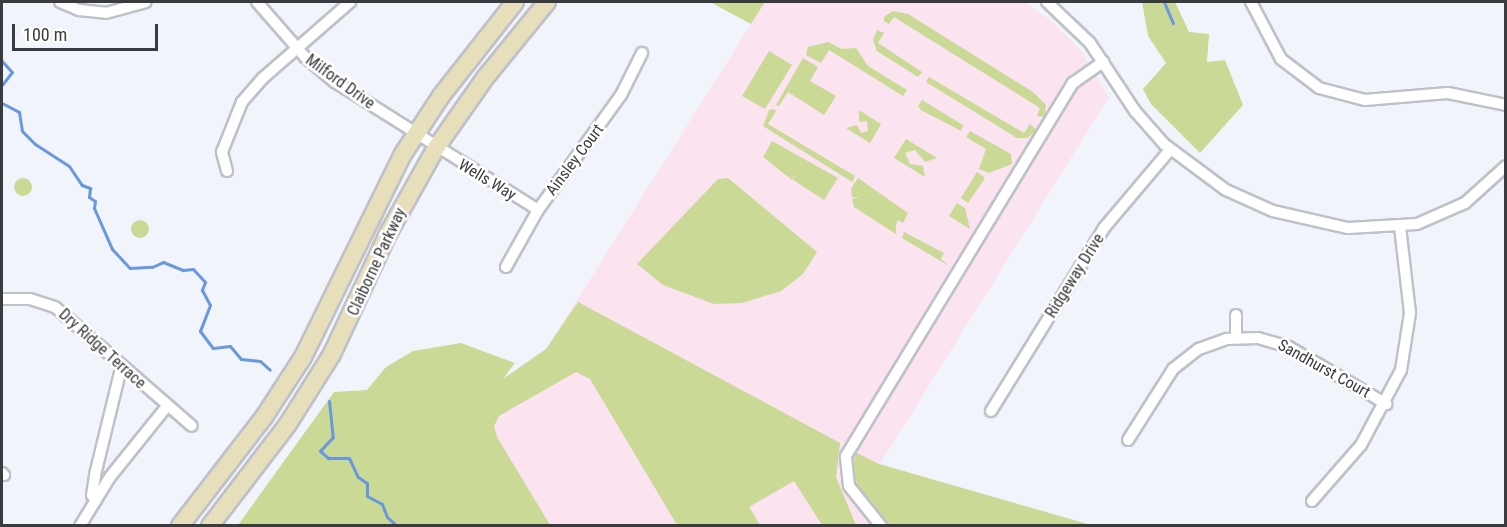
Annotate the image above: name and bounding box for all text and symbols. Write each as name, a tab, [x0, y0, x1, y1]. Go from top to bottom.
scale bar	[15, 12, 160, 50]
text: 100 m	[23, 24, 67, 45]
street label: Milford Drive	[302, 50, 378, 114]
street label: Ainsley Court	[542, 121, 608, 199]
street label: Wells Way	[455, 155, 519, 205]
street label: Claiborne Parkway	[344, 205, 410, 319]
street label: Ridgeway Drive	[1042, 230, 1108, 322]
street label: Dry Ridge Terrace	[54, 305, 150, 393]
street label: Sandhurst Court	[1275, 336, 1373, 402]

